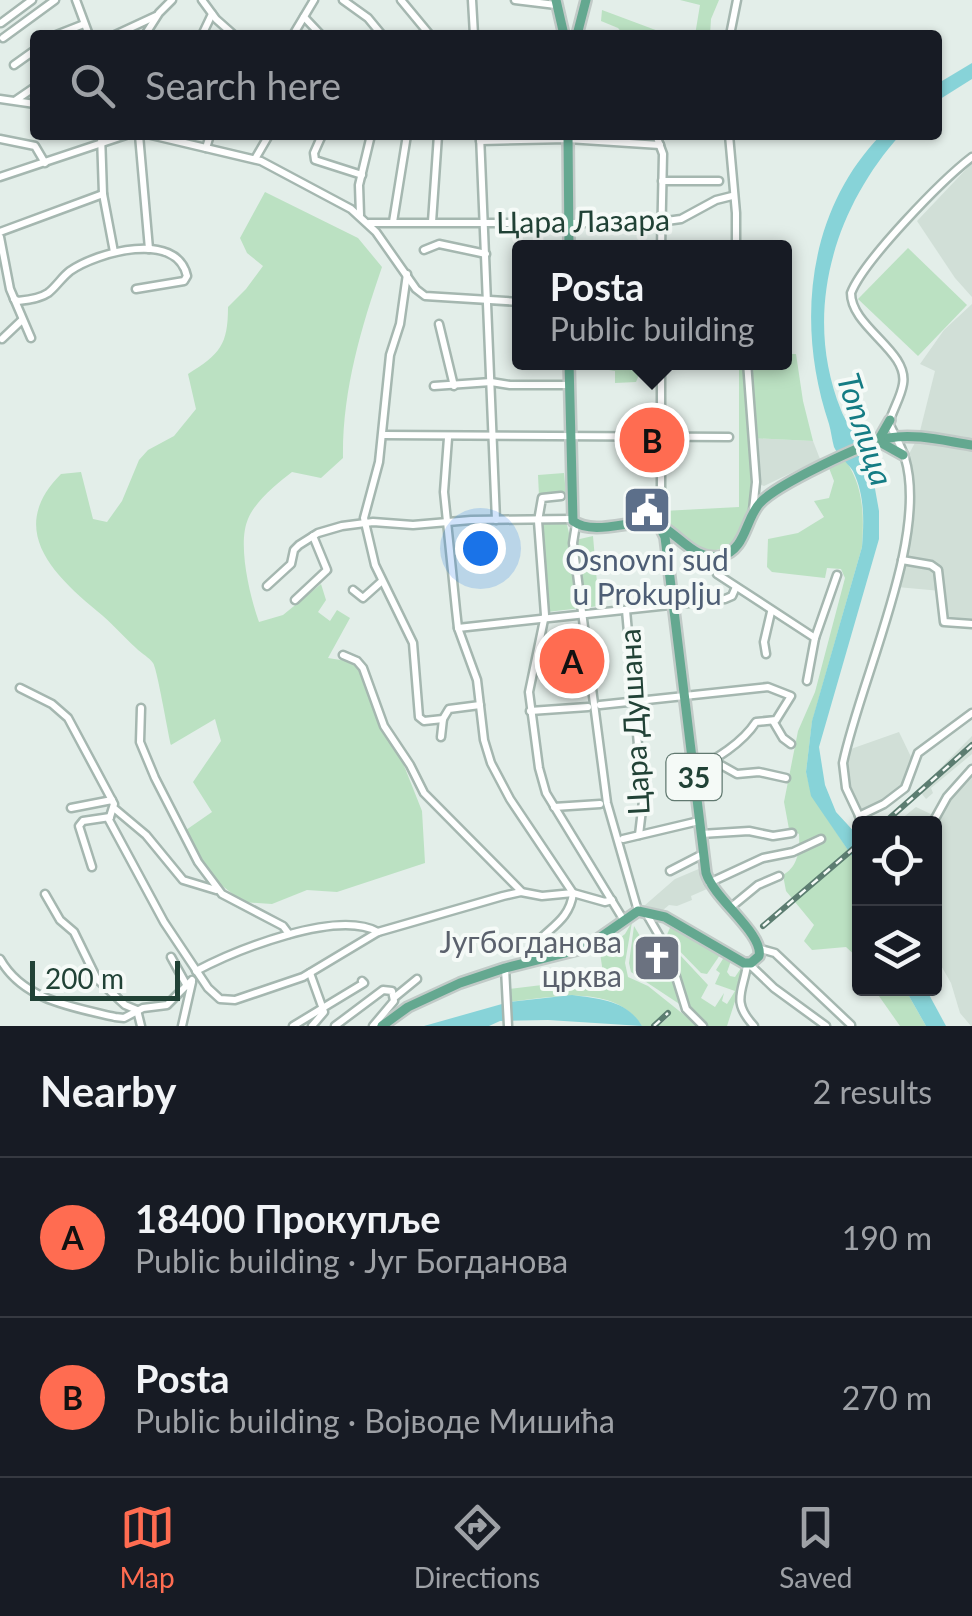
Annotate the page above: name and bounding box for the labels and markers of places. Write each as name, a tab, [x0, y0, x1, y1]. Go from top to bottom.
pin: B	[620, 402, 684, 478]
public building icon: Osnovni sud u Prokuplju	[621, 484, 673, 536]
place label: Osnovni sud u Prokuplju	[565, 541, 729, 611]
pin: A	[540, 624, 604, 698]
place label: Југбогданова црква	[439, 923, 622, 993]
church icon: Југбогданова црква	[631, 932, 683, 984]

